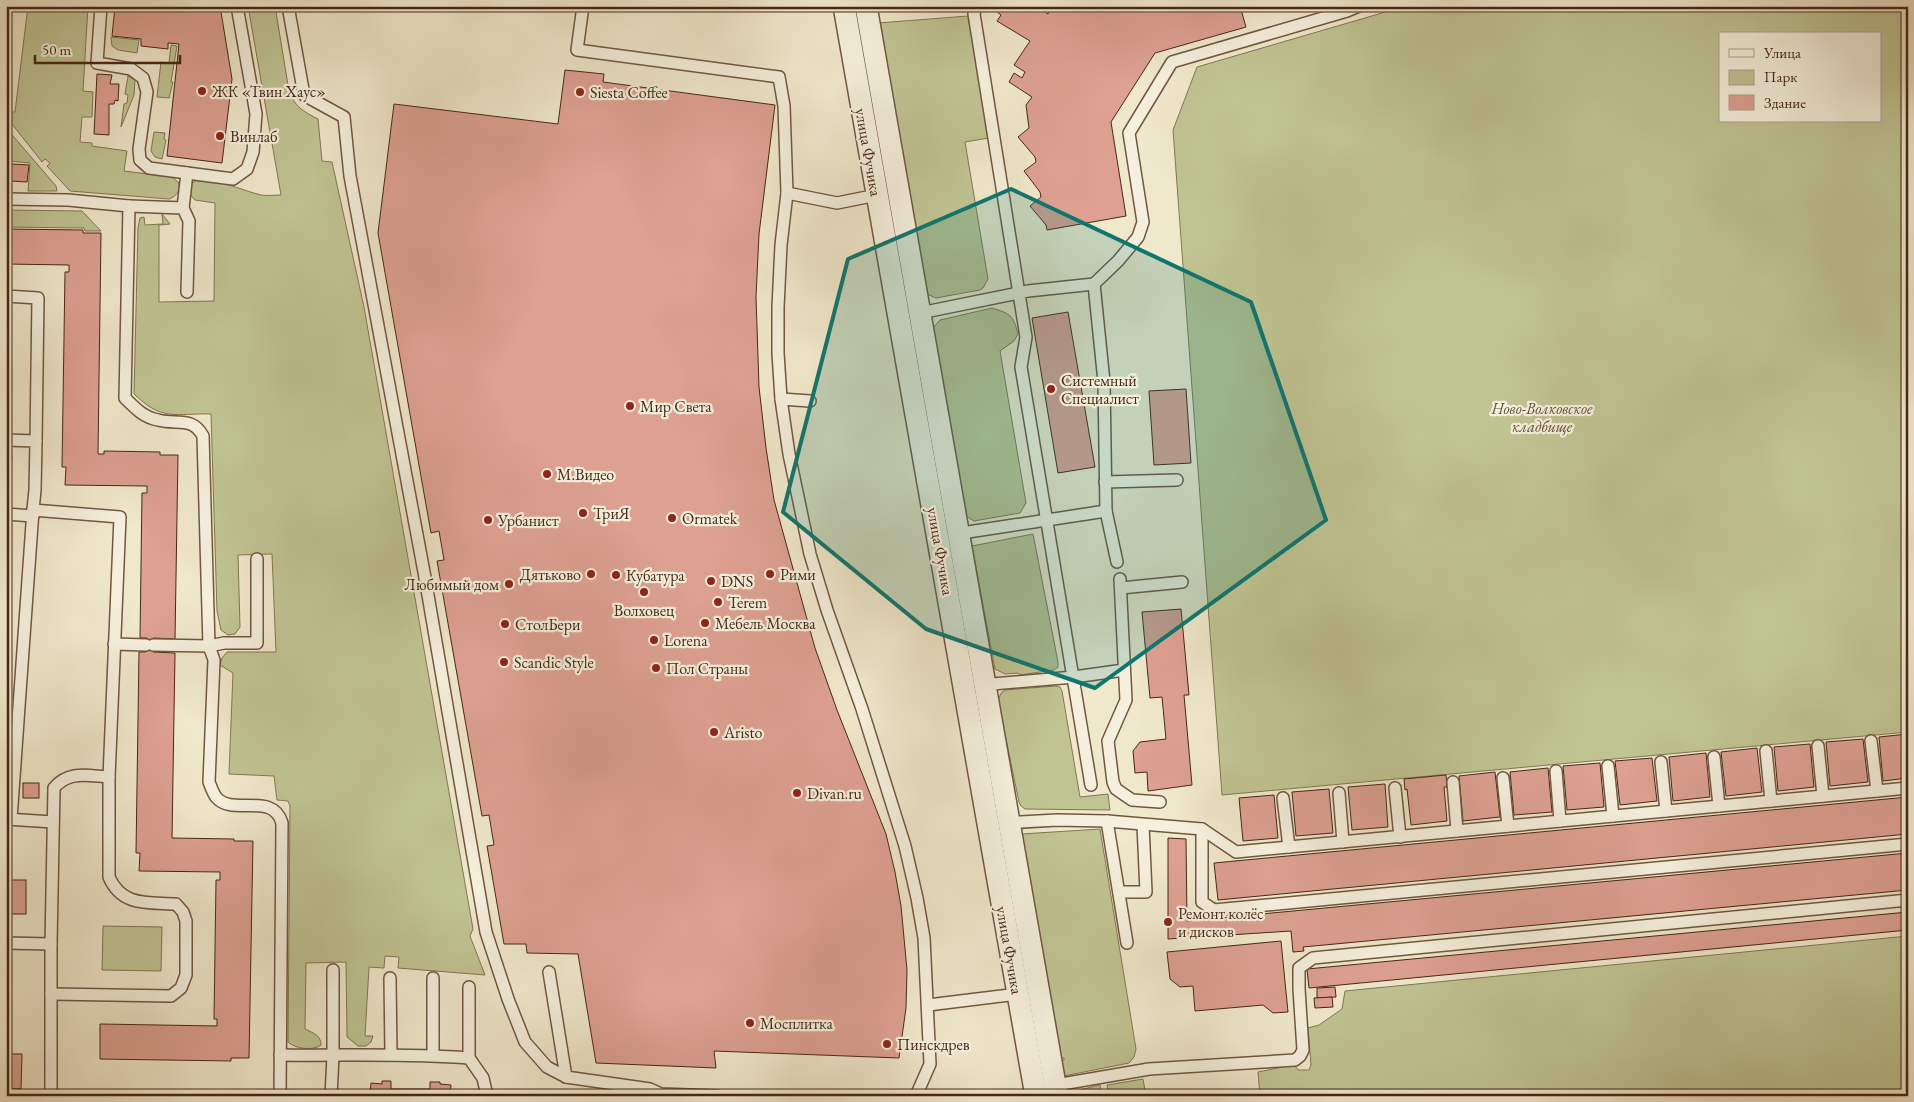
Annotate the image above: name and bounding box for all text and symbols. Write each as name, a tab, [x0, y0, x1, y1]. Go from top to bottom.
scale bar	[35, 32, 180, 64]
legend	[1719, 32, 1882, 122]
text: 50 m	[42, 40, 71, 59]
text: Улица	[1763, 43, 1801, 62]
text: Парк	[1764, 67, 1797, 86]
place label: ЖК «Твин Хаус»	[211, 81, 326, 102]
place label: Siesta Coffee	[590, 82, 668, 103]
marker: ЖК «Твин Хаус»	[196, 85, 208, 97]
marker: Siesta Coffee	[574, 86, 586, 98]
text: Здание	[1764, 93, 1806, 112]
street label: улица Фучика	[850, 106, 887, 198]
place label: Винлаб	[230, 126, 278, 147]
marker: Винлаб	[214, 130, 226, 142]
place label: Системный Специалист	[1061, 370, 1139, 409]
marker: Системный Специалист	[1045, 383, 1057, 395]
place label: Мир Света	[640, 396, 712, 417]
park label: Ново-Волковское кладбище	[1490, 398, 1593, 437]
marker: Мир Света	[624, 400, 636, 412]
place label: М.Видео	[557, 464, 614, 485]
marker: М.Видео	[541, 468, 553, 480]
place label: ТриЯ	[593, 503, 630, 524]
street label: улица Фучика	[922, 505, 959, 597]
marker: ТриЯ	[577, 507, 589, 519]
place label: Ormatek	[682, 508, 738, 529]
place label: Урбанист	[497, 510, 559, 531]
marker: Ormatek	[666, 512, 678, 524]
marker: Урбанист	[482, 514, 494, 526]
place label: Дятьково	[520, 564, 581, 585]
place label: Рими	[780, 564, 816, 585]
place label: Кубатура	[626, 565, 685, 586]
marker: Дятьково	[585, 568, 597, 580]
marker: Рими	[764, 568, 776, 580]
marker: Кубатура	[610, 569, 622, 581]
place label: DNS	[721, 571, 753, 592]
place label: Любимый дом	[405, 574, 499, 595]
marker: DNS	[705, 575, 717, 587]
marker: Любимый дом	[503, 578, 515, 590]
marker: Волховец	[638, 586, 650, 598]
place label: Terem	[728, 592, 768, 613]
marker: Terem	[712, 596, 724, 608]
place label: Волховец	[614, 600, 675, 621]
place label: Мебель Москва	[715, 613, 816, 634]
place label: СтолБери	[515, 614, 581, 635]
marker: Мебель Москва	[699, 617, 711, 629]
marker: СтолБери	[499, 618, 511, 630]
place label: Lorena	[664, 630, 708, 651]
marker: Lorena	[648, 634, 660, 646]
place label: Scandic Style	[514, 652, 594, 673]
marker: Scandic Style	[498, 656, 510, 668]
place label: Пол Страны	[666, 658, 748, 679]
marker: Пол Страны	[650, 662, 662, 674]
place label: Aristo	[723, 722, 763, 743]
marker: Aristo	[708, 726, 720, 738]
place label: Divan.ru	[807, 783, 863, 804]
marker: Divan.ru	[791, 787, 803, 799]
place label: Ремонт колёс и дисков	[1178, 903, 1263, 942]
street label: улица Фучика	[991, 904, 1028, 996]
marker: Ремонт колёс и дисков	[1162, 916, 1174, 928]
place label: Мосплитка	[760, 1013, 833, 1034]
marker: Мосплитка	[744, 1017, 756, 1029]
place label: Пинскдрев	[897, 1034, 970, 1055]
marker: Пинскдрев	[881, 1038, 893, 1050]

